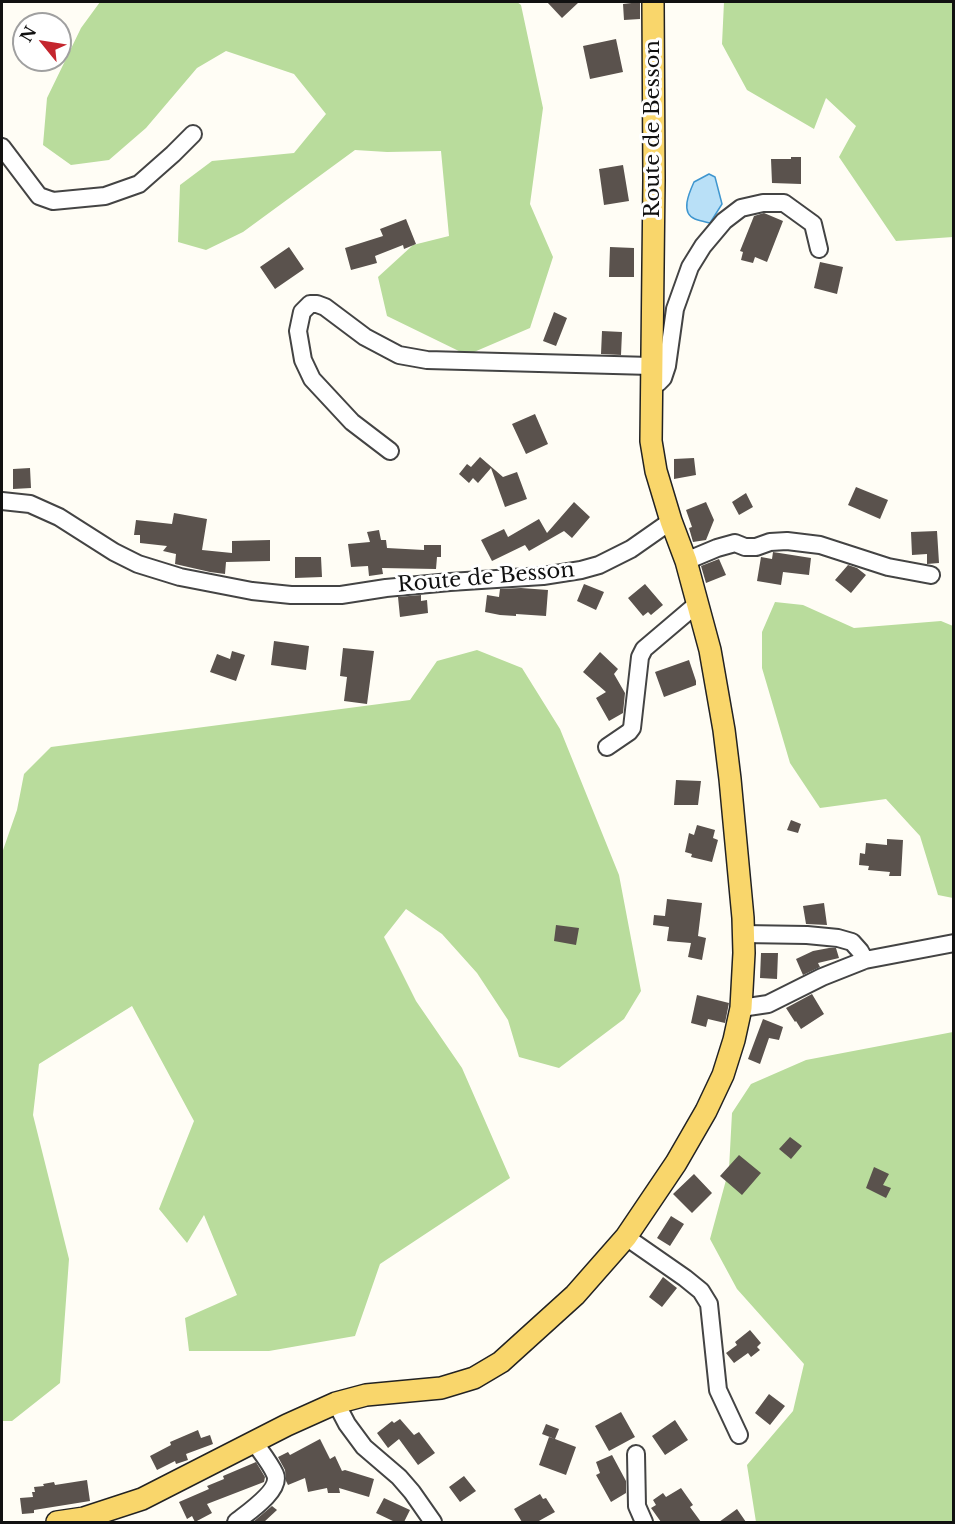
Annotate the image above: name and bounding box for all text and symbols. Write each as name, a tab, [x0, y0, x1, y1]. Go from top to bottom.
north arrow	[12, 12, 72, 72]
text: N	[16, 22, 41, 46]
street label: Route de Besson	[640, 40, 666, 218]
street label: Route de Besson	[396, 558, 576, 598]

